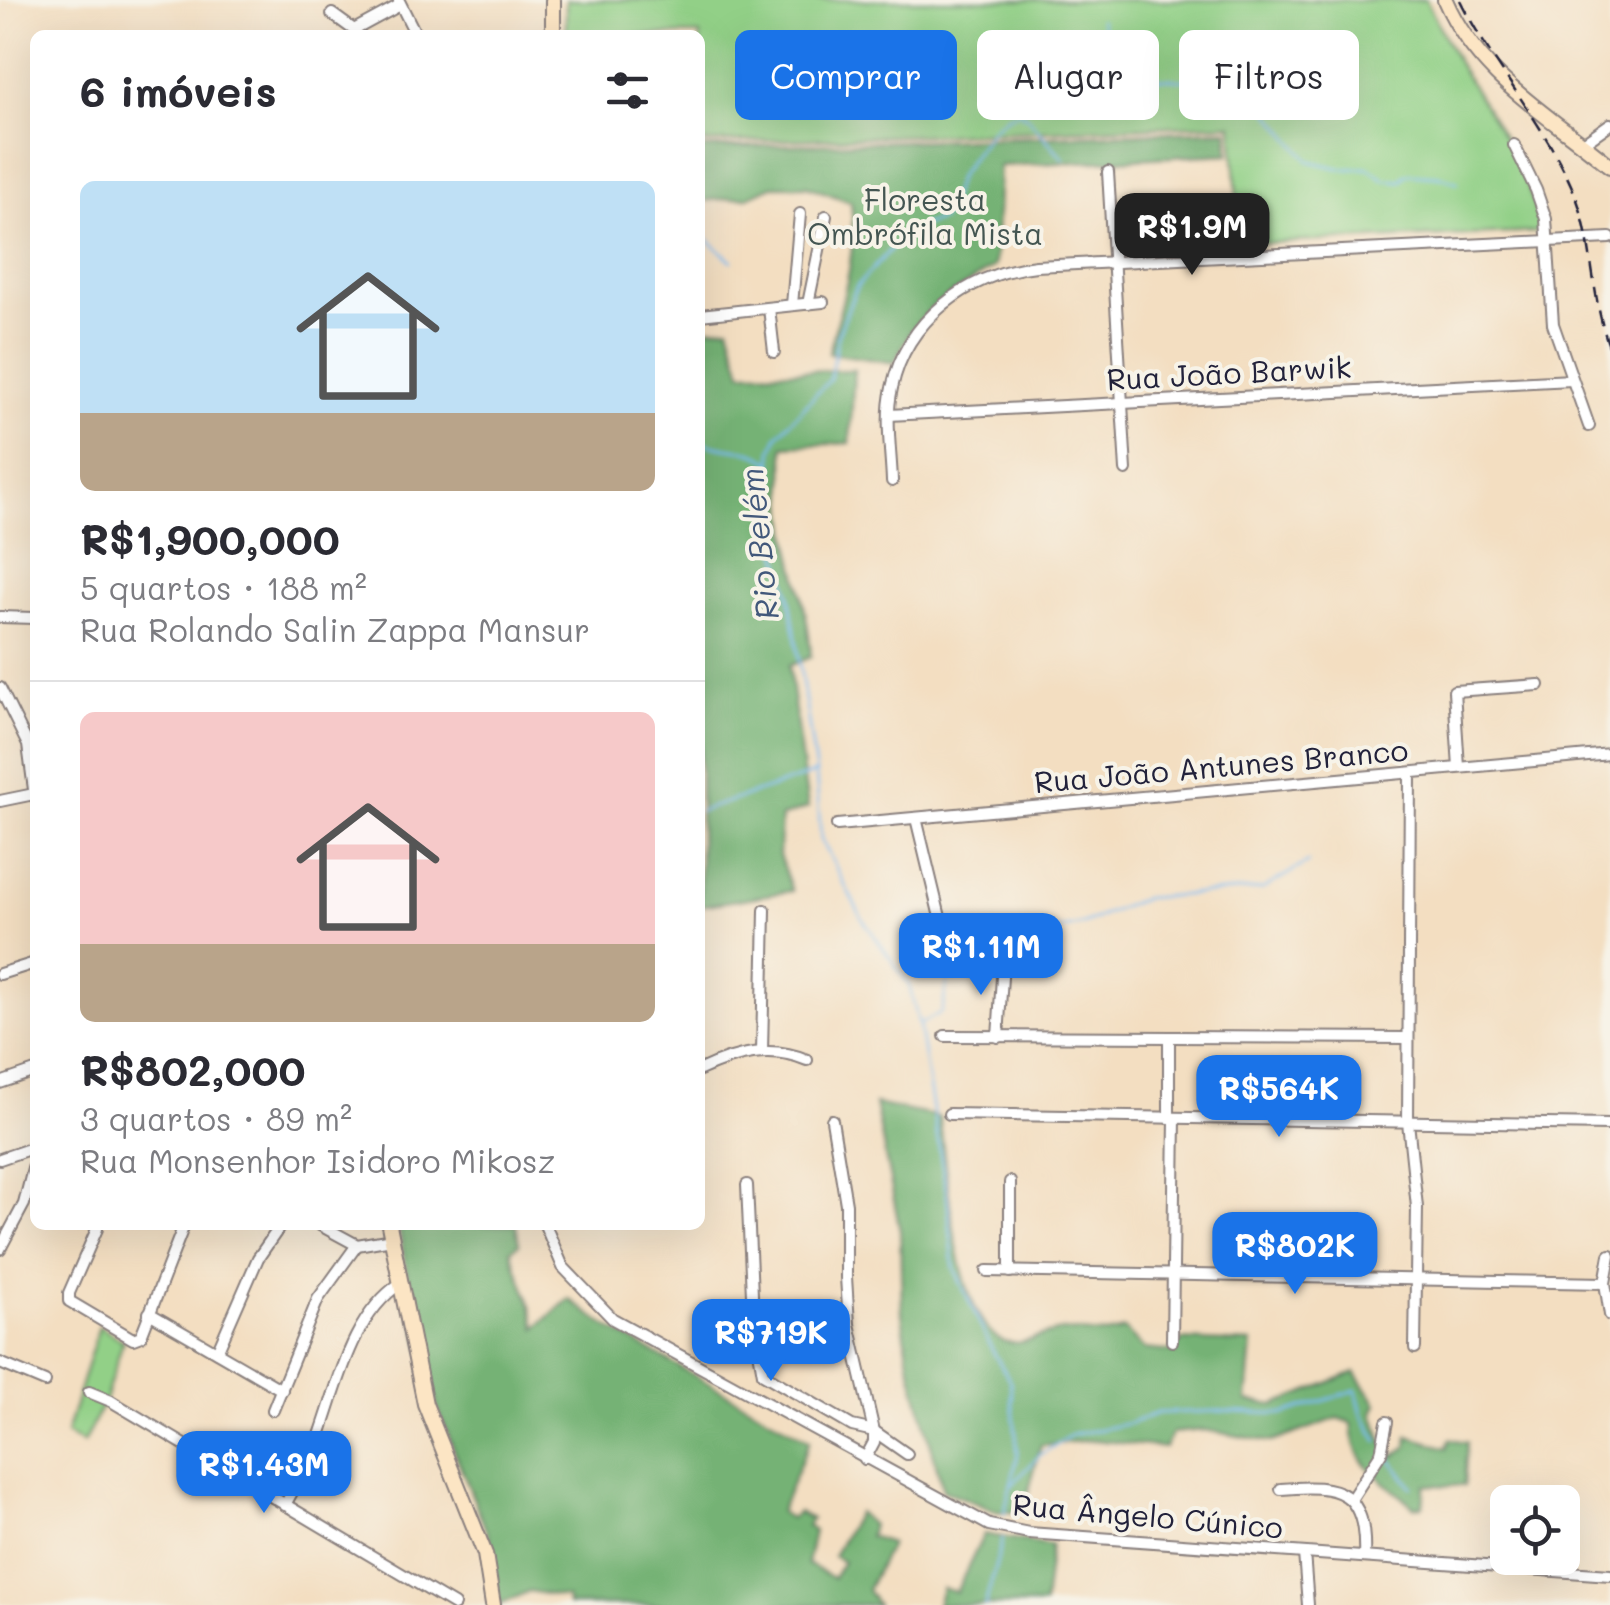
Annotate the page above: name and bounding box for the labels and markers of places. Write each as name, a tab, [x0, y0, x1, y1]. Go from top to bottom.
pin: R$1.9M	[1111, 193, 1273, 278]
pin: R$1.11M	[889, 913, 1073, 998]
pin: R$564K	[1198, 1055, 1360, 1140]
pin: R$802K	[1214, 1212, 1376, 1297]
pin: R$719K	[690, 1299, 852, 1384]
pin: R$1.43M	[172, 1431, 356, 1516]

